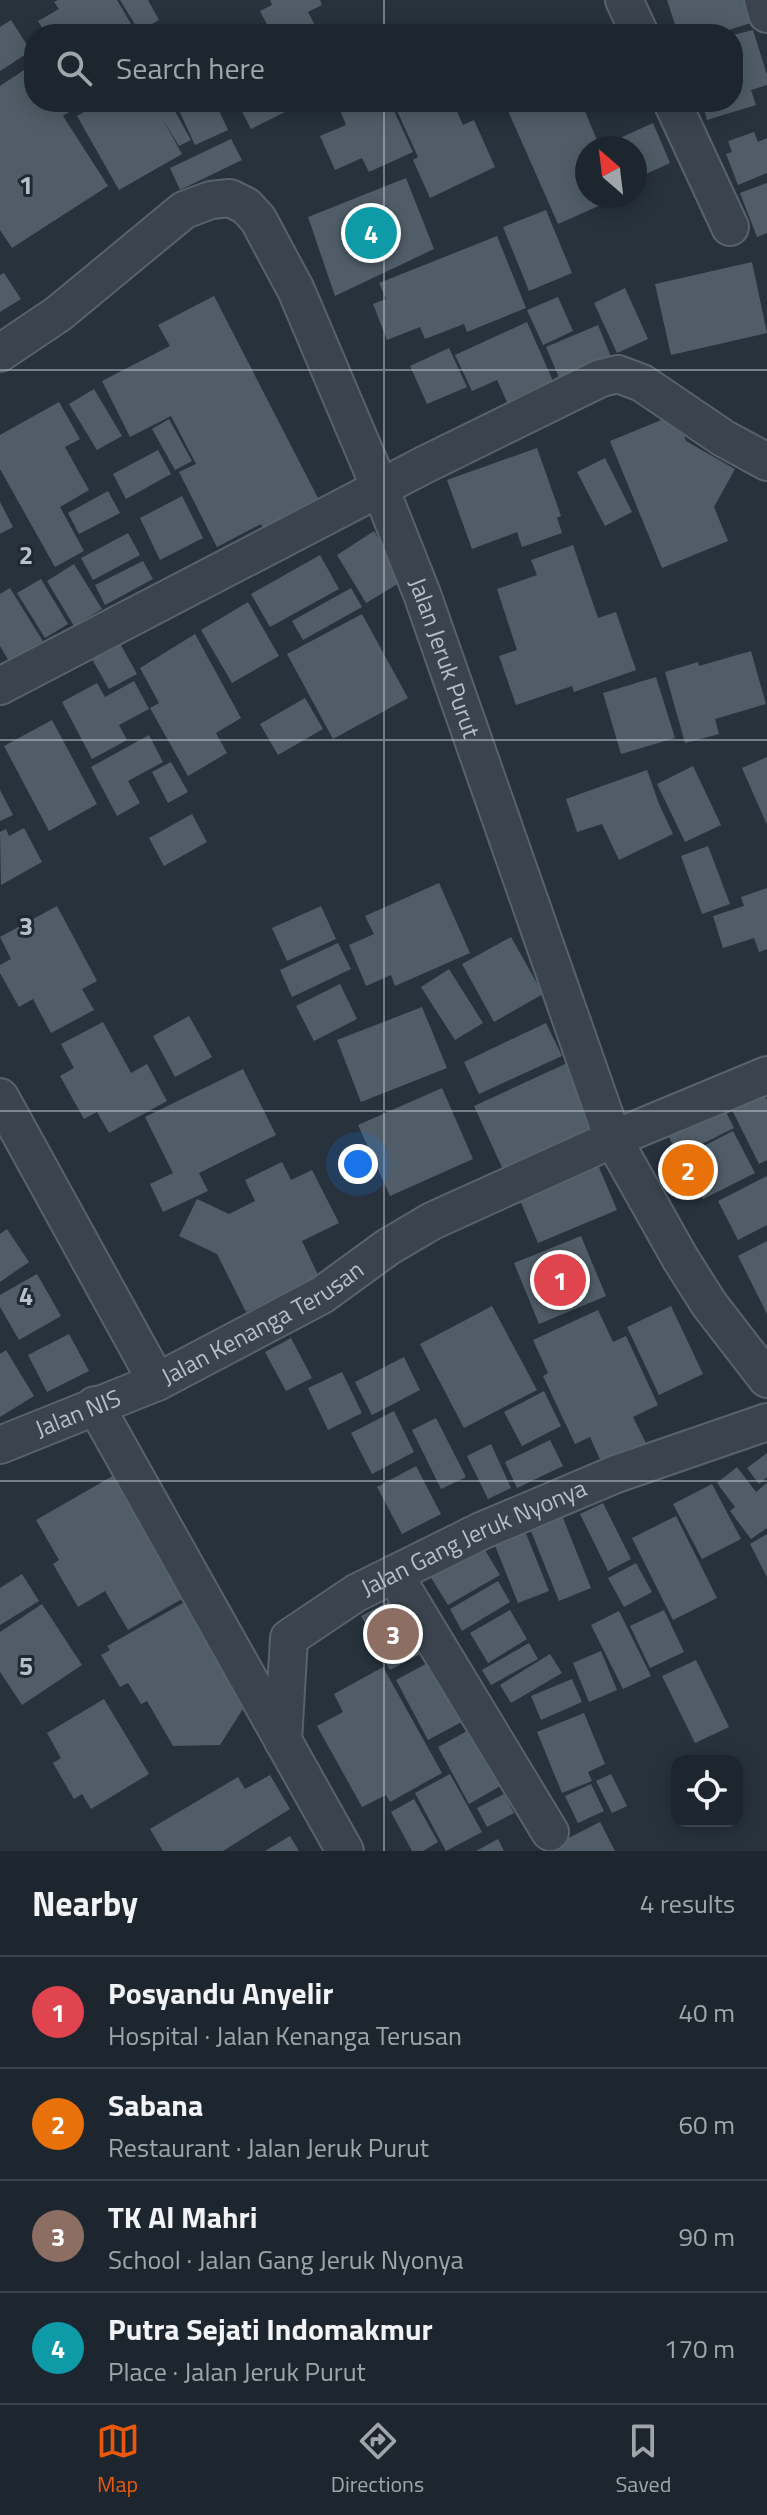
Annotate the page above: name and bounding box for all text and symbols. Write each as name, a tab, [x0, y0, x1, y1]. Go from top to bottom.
search box	[24, 24, 743, 112]
text: Search here	[116, 45, 265, 91]
icon: search	[52, 46, 96, 90]
north arrow	[575, 136, 647, 208]
text: 1	[19, 165, 33, 204]
pin: 4	[345, 203, 397, 263]
text: 2	[19, 535, 33, 574]
street label: Jalan Jeruk Purut	[400, 572, 490, 743]
text: 3	[19, 906, 33, 945]
pin: 2	[662, 1140, 714, 1200]
your location	[338, 1144, 378, 1184]
pin: 1	[534, 1250, 586, 1310]
street label: Jalan Kenanga Terusan	[154, 1251, 371, 1394]
text: 4	[19, 1276, 33, 1315]
street label: Jalan NIS	[29, 1379, 126, 1446]
street label: Jalan Gang Jeruk Nyonya	[354, 1469, 592, 1605]
pin: 3	[367, 1604, 419, 1664]
text: 5	[19, 1646, 33, 1685]
map controls	[671, 1755, 743, 1827]
button: locate	[671, 1755, 743, 1827]
text: Nearby	[32, 1877, 138, 1929]
text: 4 results	[640, 1884, 735, 1923]
text: Posyandu Anyelir	[108, 1970, 333, 2016]
text: 1	[51, 1993, 65, 2032]
text: 40 m	[678, 1993, 735, 2032]
text: Hospital · Jalan Kenanga Terusan	[108, 2016, 462, 2055]
text: Sabana	[108, 2082, 203, 2128]
text: 2	[51, 2105, 65, 2144]
text: 60 m	[678, 2105, 735, 2144]
text: Restaurant · Jalan Jeruk Purut	[108, 2128, 429, 2167]
text: TK Al Mahri	[108, 2194, 258, 2240]
text: 3	[51, 2217, 65, 2256]
text: 90 m	[678, 2217, 735, 2256]
text: School · Jalan Gang Jeruk Nyonya	[108, 2240, 464, 2279]
text: Putra Sejati Indomakmur	[108, 2306, 433, 2352]
text: 4	[51, 2329, 65, 2368]
text: 170 m	[664, 2329, 735, 2368]
text: Place · Jalan Jeruk Purut	[108, 2352, 366, 2391]
tab: Map	[96, 2419, 140, 2501]
tab: Directions	[331, 2419, 424, 2501]
tab: Saved	[615, 2419, 671, 2501]

